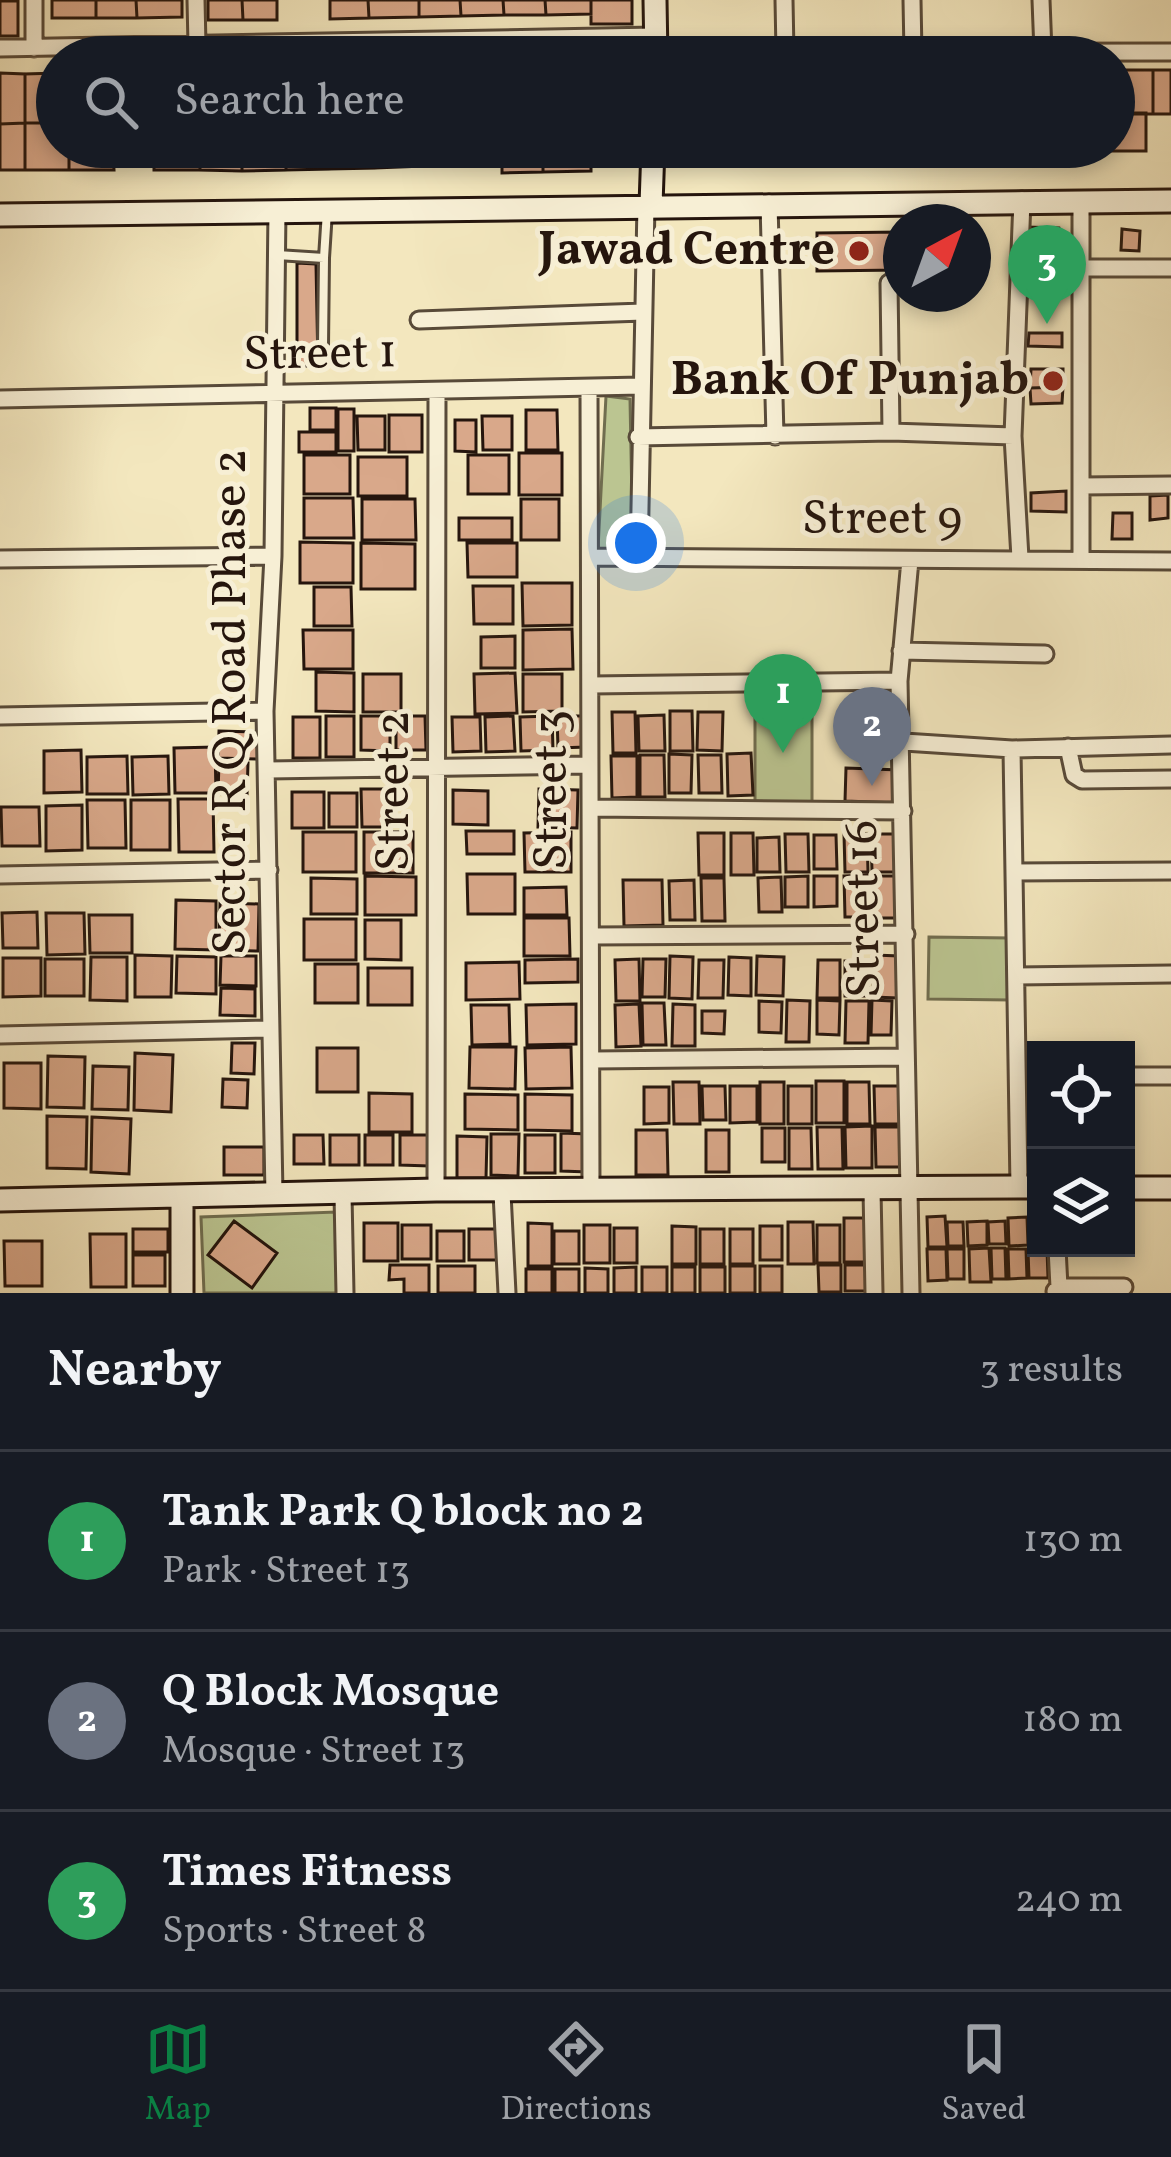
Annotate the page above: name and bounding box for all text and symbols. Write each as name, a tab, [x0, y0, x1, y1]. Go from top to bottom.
search box	[36, 36, 1135, 168]
icon: search	[78, 69, 144, 135]
text: Search here	[174, 71, 405, 134]
north arrow	[883, 204, 991, 312]
place label: Jawad Centre	[538, 218, 835, 285]
pin: 3	[1008, 225, 1086, 324]
marker: Jawad Centre	[846, 238, 872, 264]
street label: Street 1	[242, 320, 398, 390]
place label: Bank Of Punjab	[671, 348, 1029, 415]
marker: Bank Of Punjab	[1040, 368, 1066, 394]
street label: Sector R Q Road Phase 2	[199, 449, 266, 955]
street label: Street 9	[802, 487, 962, 554]
your location	[606, 513, 666, 573]
pin: 1	[744, 654, 822, 753]
pin: 2	[833, 687, 911, 786]
street label: Street 2	[362, 710, 429, 872]
street label: Street 3	[520, 710, 587, 870]
street label: Street 16	[830, 819, 900, 999]
map controls	[1027, 1041, 1135, 1257]
button: locate	[1027, 1041, 1135, 1149]
button: layers	[1027, 1149, 1135, 1257]
text: Nearby	[48, 1336, 222, 1407]
text: 3 results	[980, 1344, 1123, 1398]
text: Tank Park Q block no 2	[162, 1482, 644, 1545]
text: 1	[79, 1514, 95, 1568]
text: 130 m	[1023, 1514, 1123, 1568]
text: Park · Street 13	[162, 1545, 410, 1599]
text: Q Block Mosque	[162, 1662, 499, 1725]
text: 2	[77, 1694, 97, 1748]
text: 180 m	[1022, 1694, 1123, 1748]
text: Mosque · Street 13	[162, 1725, 465, 1779]
text: Times Fitness	[162, 1842, 452, 1905]
text: 3	[77, 1874, 97, 1928]
text: 240 m	[1015, 1874, 1123, 1928]
text: Sports · Street 8	[162, 1905, 426, 1959]
tab: Map	[145, 2016, 211, 2134]
tab: Directions	[500, 2016, 652, 2134]
tab: Saved	[941, 2016, 1026, 2134]

